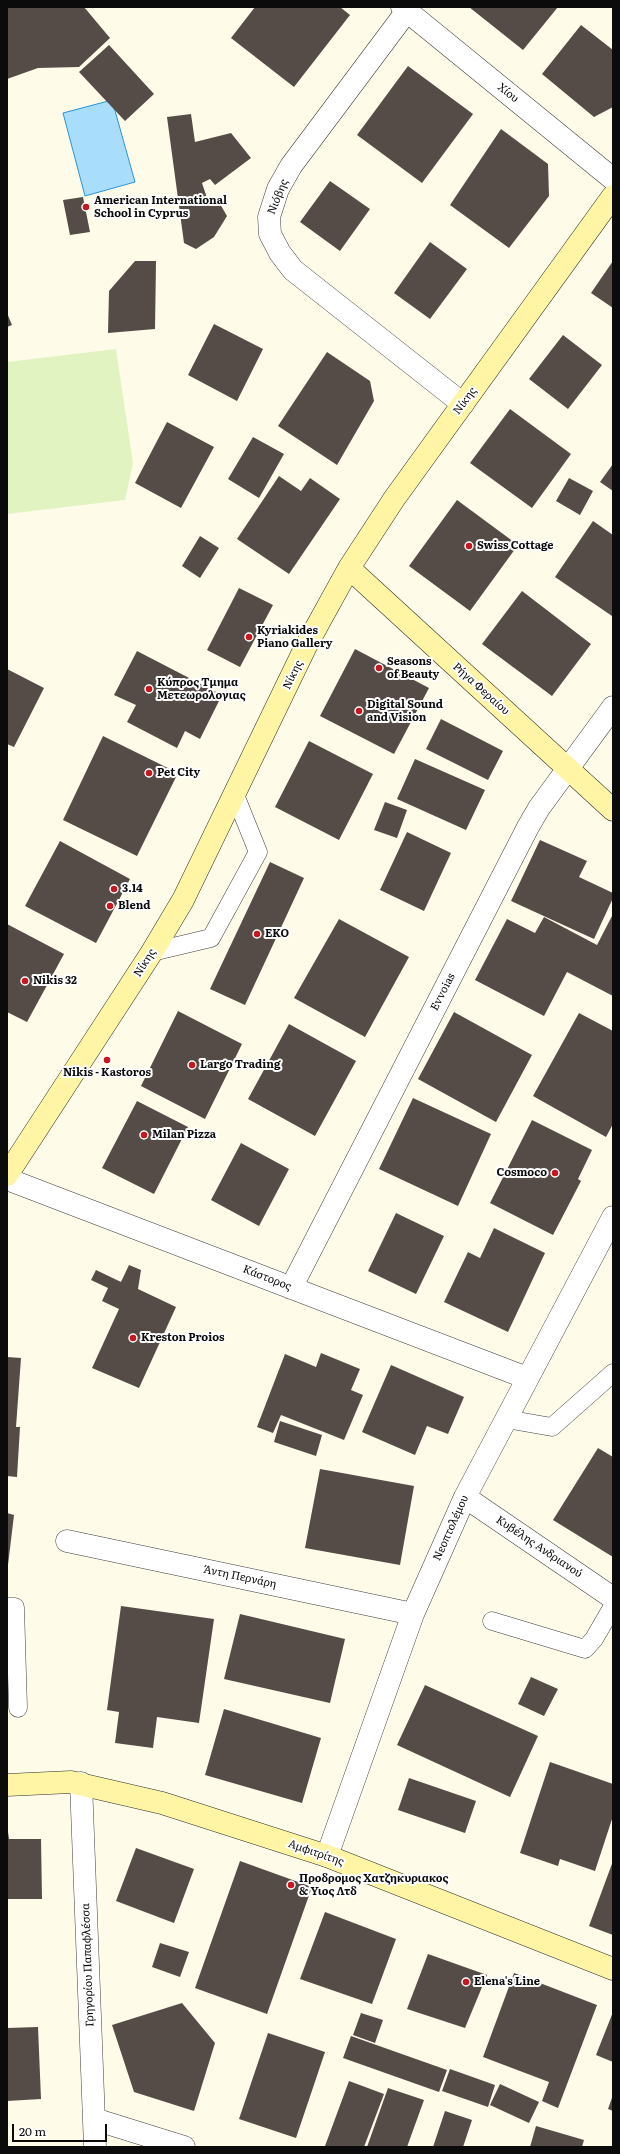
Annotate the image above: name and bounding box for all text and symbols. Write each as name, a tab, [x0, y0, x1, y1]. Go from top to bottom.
street label: Χίου	[495, 81, 521, 105]
street label: Νιόβης	[265, 177, 291, 217]
place label: American International School in Cyprus	[94, 194, 227, 220]
marker: American International School in Cyprus	[81, 202, 91, 212]
street label: Νίκης	[451, 385, 479, 417]
place label: Swiss Cottage	[477, 539, 554, 553]
marker: Swiss Cottage	[464, 541, 474, 551]
place label: Kyriakides Piano Gallery	[257, 624, 333, 650]
marker: Kyriakides Piano Gallery	[244, 632, 254, 642]
place label: Seasons of Beauty	[387, 655, 439, 681]
street label: Νίκης	[280, 658, 306, 692]
street label: Ρήγα Φεραίου	[450, 660, 512, 718]
marker: Seasons of Beauty	[374, 663, 384, 673]
place label: Κύπρος Τμημα Μετεωρολογιας	[157, 676, 246, 702]
marker: Κύπρος Τμημα Μετεωρολογιας	[144, 684, 154, 694]
place label: Digital Sound and Vision	[367, 698, 443, 724]
marker: Digital Sound and Vision	[354, 706, 364, 716]
place label: Pet City	[157, 766, 200, 780]
marker: Pet City	[144, 768, 154, 778]
place label: 3.14	[122, 882, 143, 896]
marker: 3.14	[109, 884, 119, 894]
place label: Blend	[118, 899, 150, 913]
marker: Blend	[105, 901, 115, 911]
place label: EKO	[265, 927, 289, 941]
marker: EKO	[252, 929, 262, 939]
street label: Νίκης	[131, 947, 159, 979]
street label: Evvoias	[428, 971, 458, 1013]
place label: Nikis 32	[33, 974, 77, 988]
marker: Nikis 32	[20, 976, 30, 986]
marker: Nikis - Kastoros	[102, 1055, 112, 1065]
place label: Largo Trading	[200, 1058, 281, 1072]
marker: Largo Trading	[187, 1060, 197, 1070]
place label: Nikis - Kastoros	[63, 1066, 151, 1080]
place label: Milan Pizza	[152, 1128, 216, 1142]
marker: Milan Pizza	[139, 1130, 149, 1140]
place label: Cosmoco	[496, 1166, 547, 1180]
marker: Cosmoco	[550, 1168, 560, 1178]
street label: Κάστορος	[241, 1263, 293, 1293]
place label: Kreston Proios	[141, 1331, 224, 1345]
marker: Kreston Proios	[128, 1333, 138, 1343]
street label: Νεοπτολέμου	[431, 1493, 471, 1563]
street label: Κυβέλης Ανδριανού	[493, 1513, 585, 1581]
street label: Άντη Περνάρη	[202, 1563, 278, 1591]
street label: Αμφιτρίτης	[286, 1837, 346, 1869]
place label: Προδρομος Χατζηκυριακος & Υιος Λτδ	[299, 1872, 448, 1898]
marker: Προδρομος Χατζηκυριακος & Υιος Λτδ	[286, 1880, 296, 1890]
street label: Γρηγορίου Παπαφλέσσα	[79, 1903, 97, 2027]
place label: Elena's Line	[474, 1975, 540, 1989]
marker: Elena's Line	[461, 1977, 471, 1987]
scale bar	[14, 2116, 109, 2142]
text: 20 m	[19, 2122, 46, 2140]

